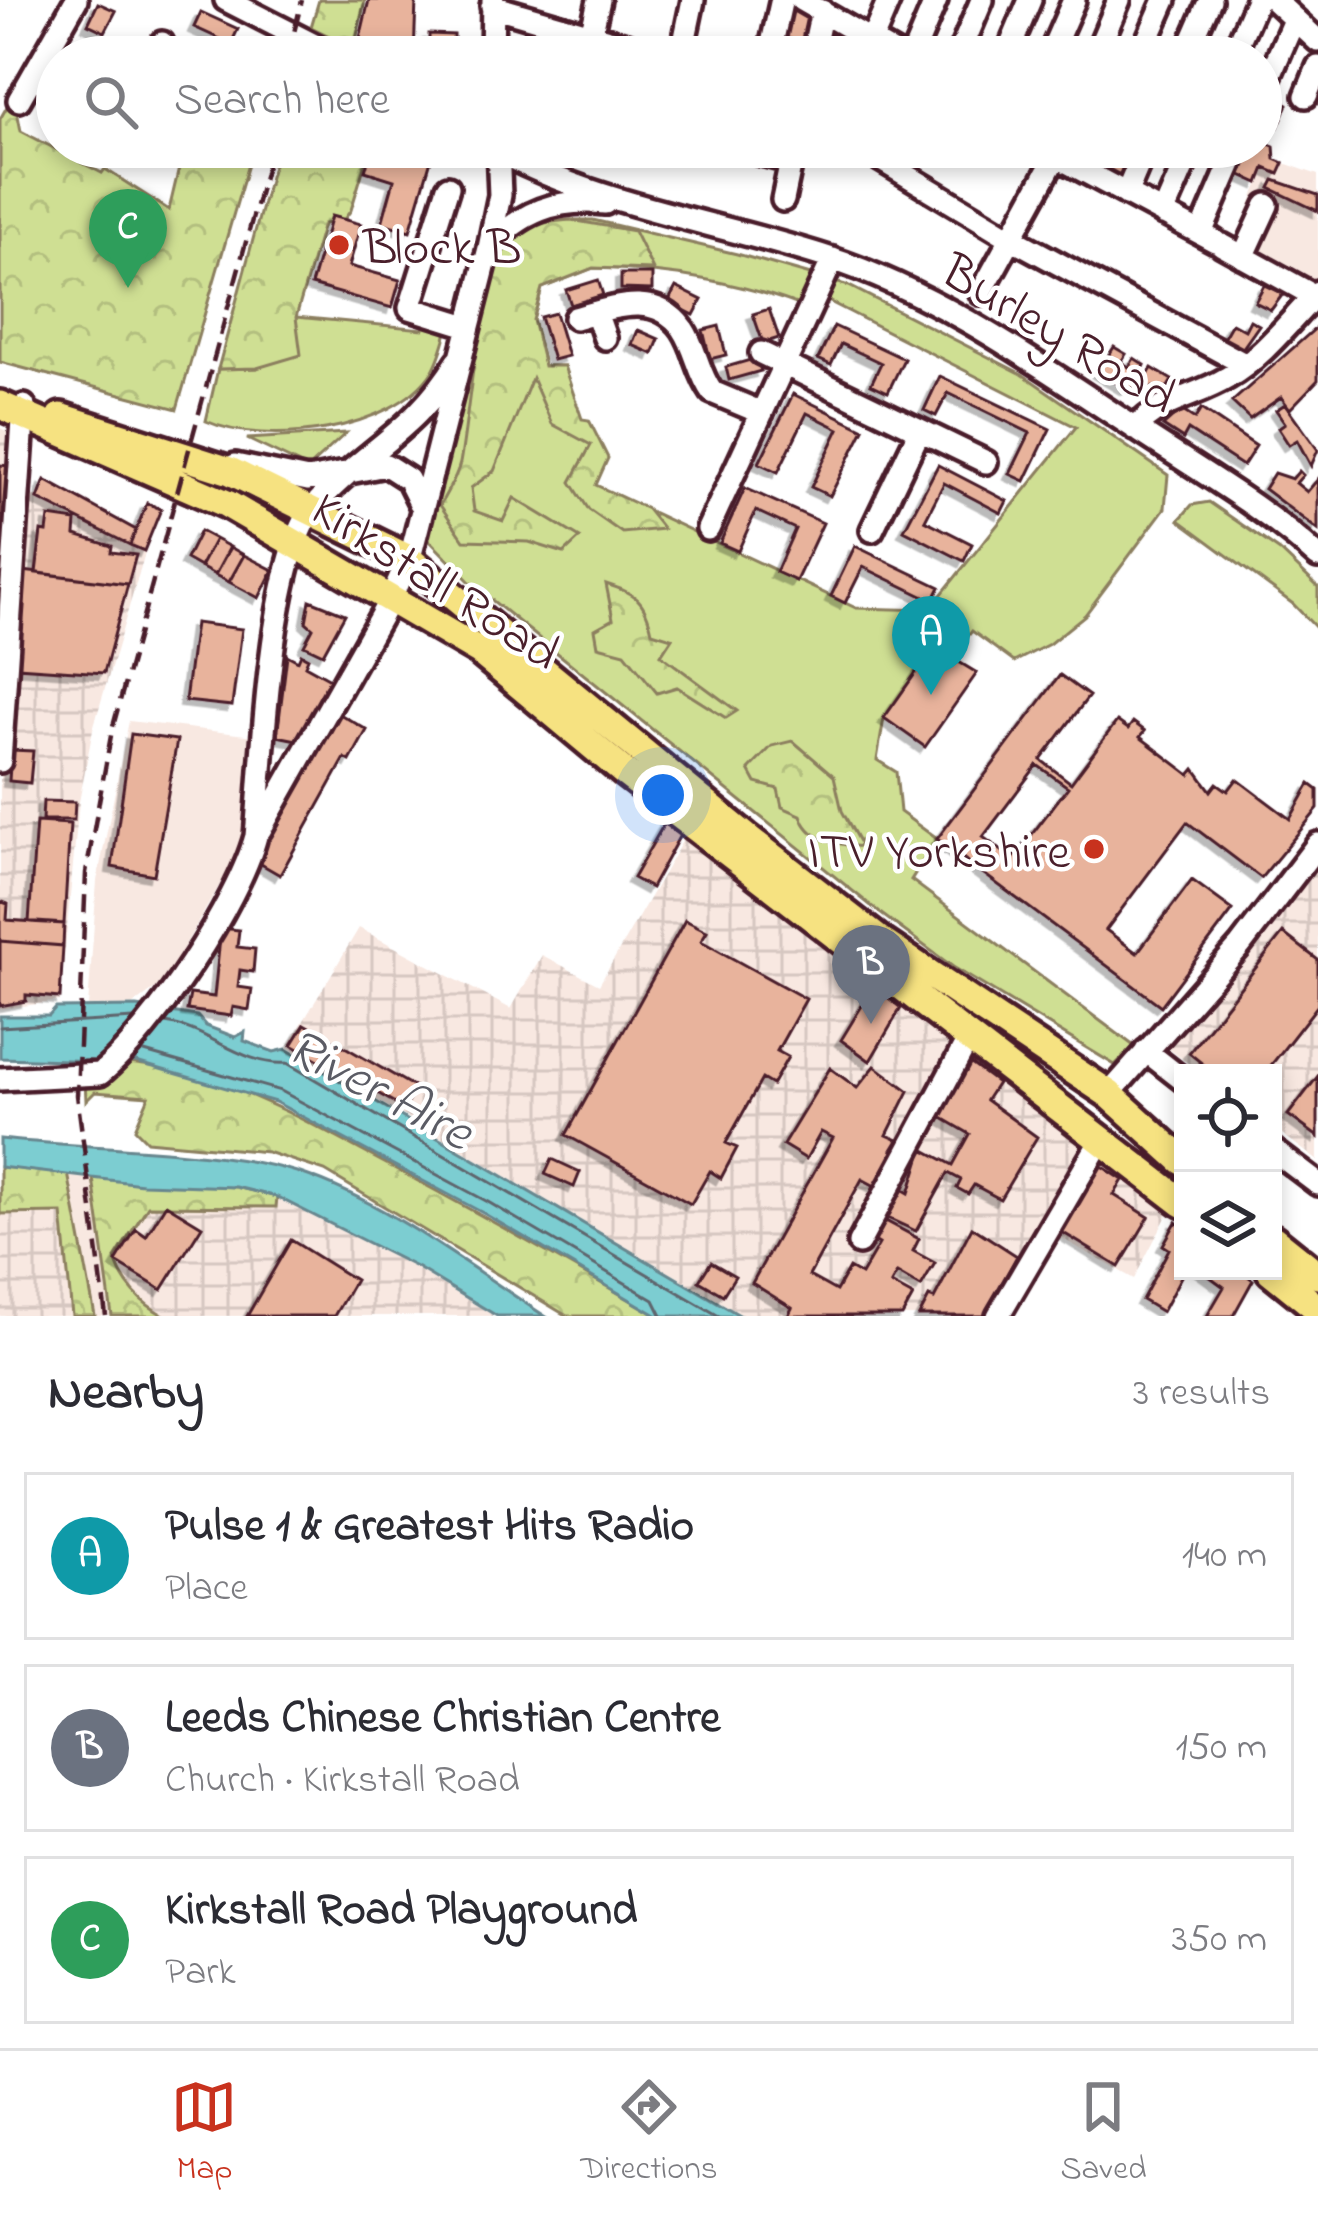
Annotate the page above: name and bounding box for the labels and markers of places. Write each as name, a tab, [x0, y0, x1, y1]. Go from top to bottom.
pin: C	[89, 189, 167, 288]
place label: Block B	[361, 213, 521, 288]
marker: Block B	[326, 232, 352, 258]
pin: A	[892, 596, 970, 695]
place label: ITV Yorkshire	[808, 817, 1070, 892]
marker: ITV Yorkshire	[1081, 836, 1107, 862]
pin: B	[832, 925, 910, 1024]

